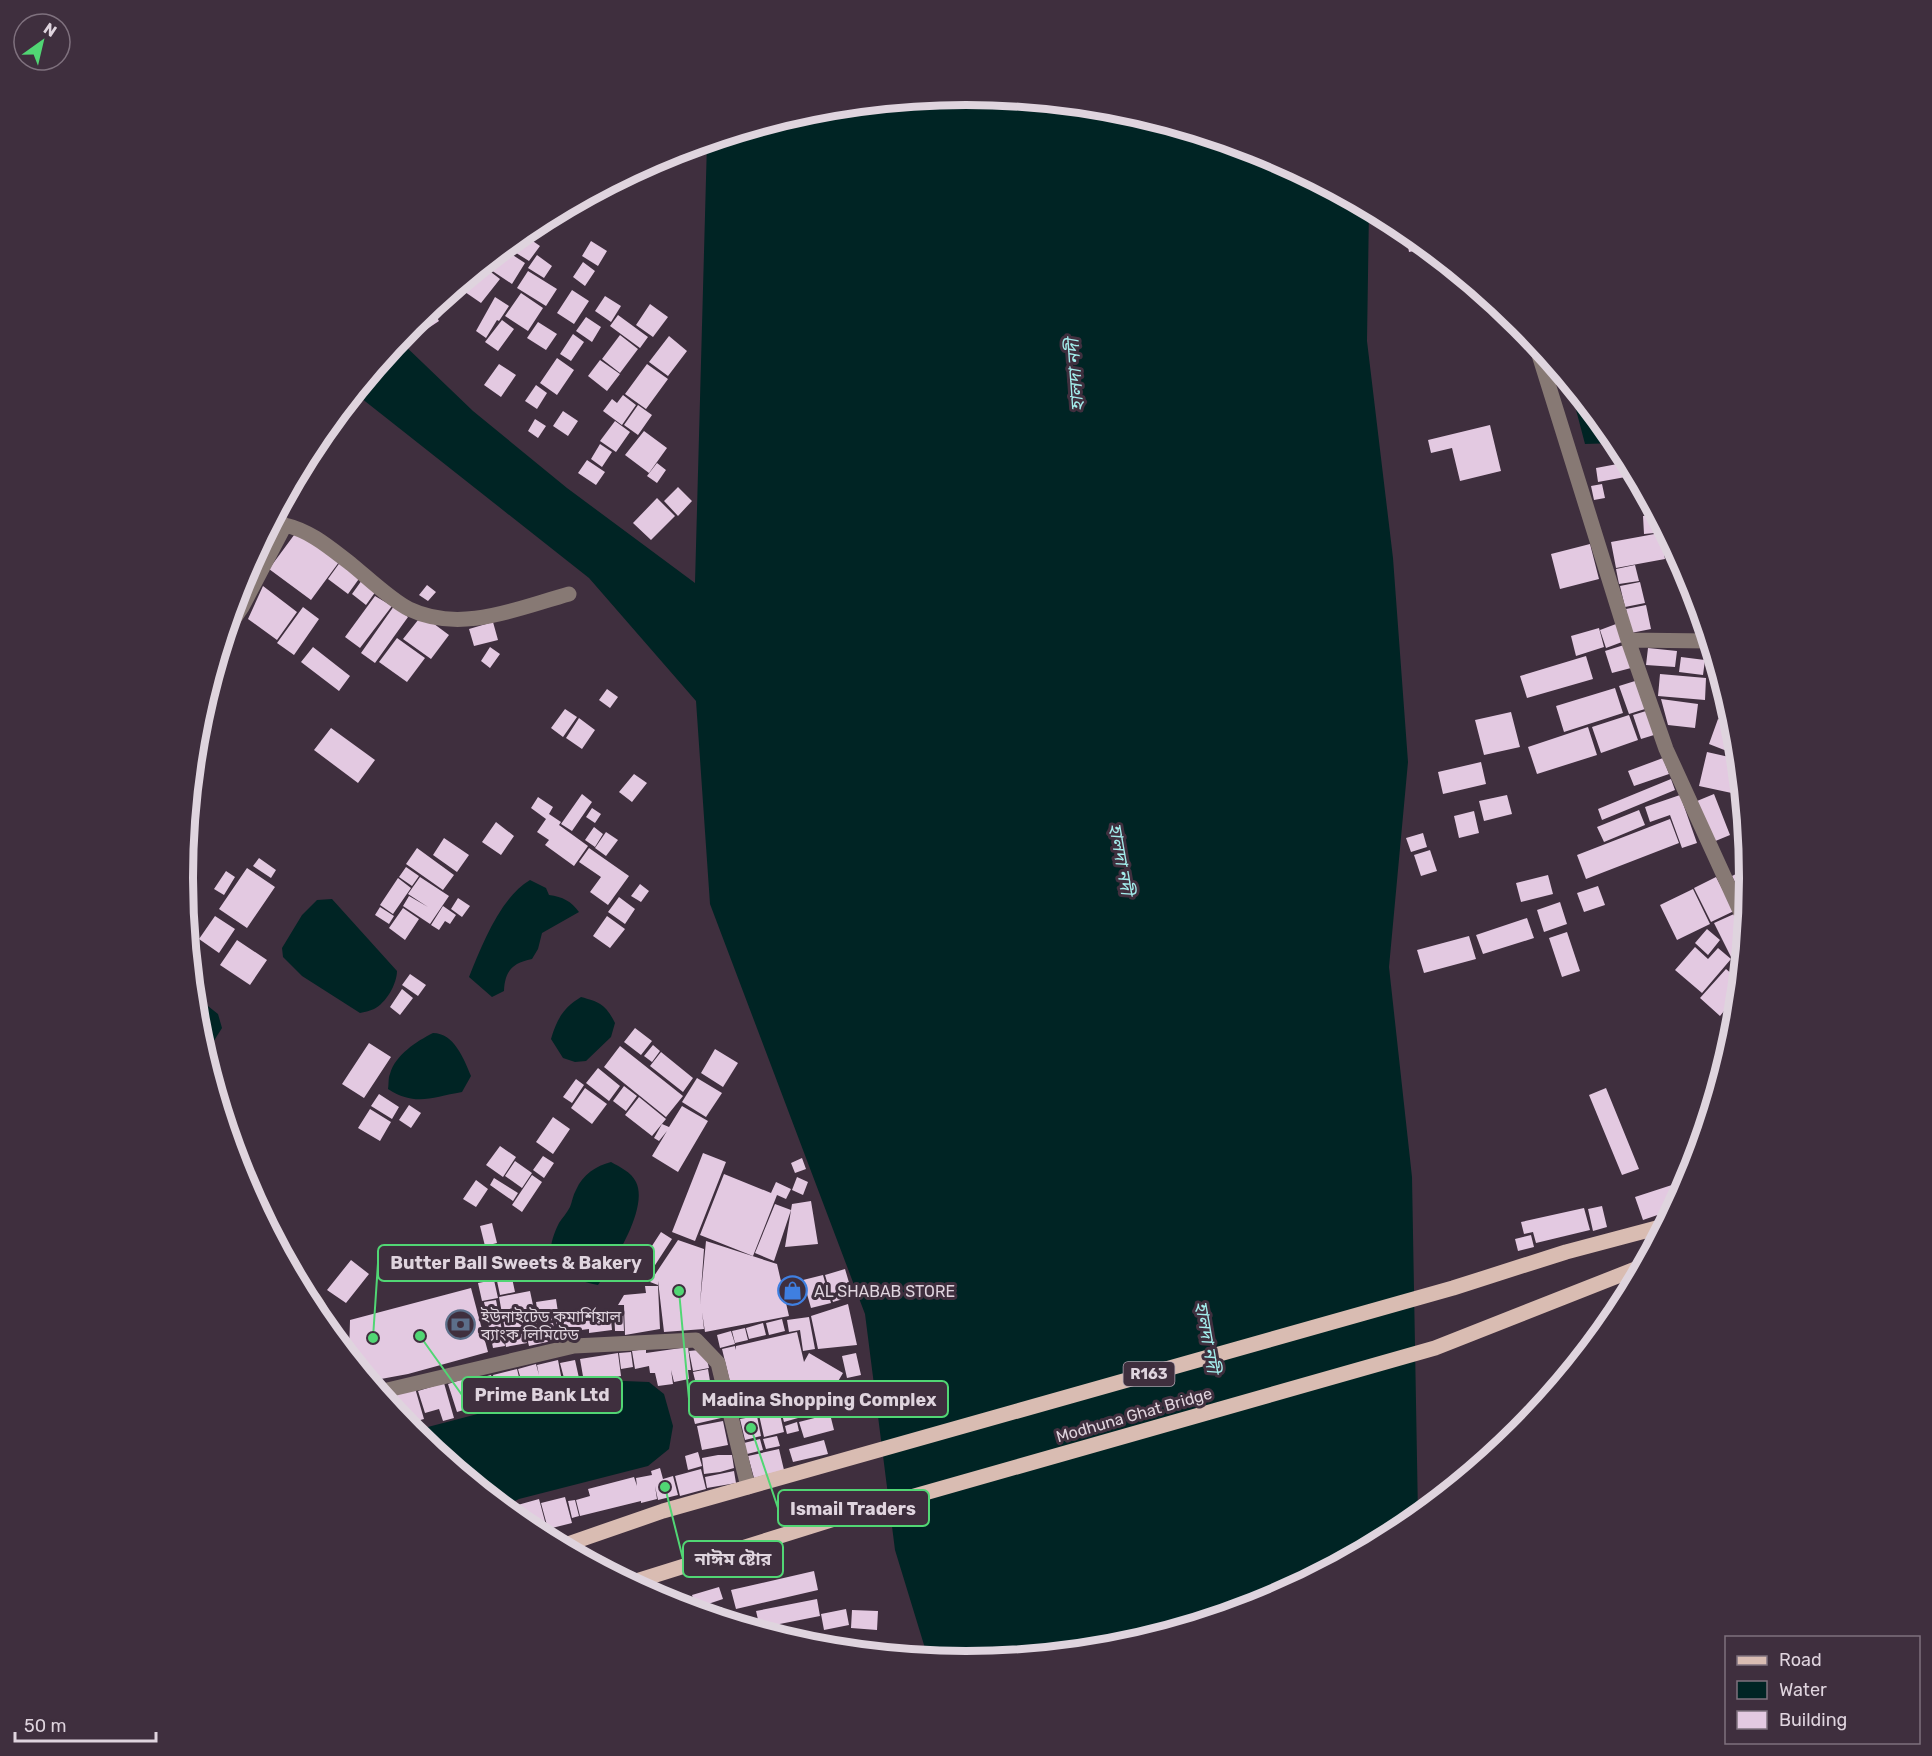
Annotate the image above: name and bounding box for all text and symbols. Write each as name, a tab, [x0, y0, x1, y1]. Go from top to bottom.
north arrow	[12, 12, 72, 72]
text: N	[40, 19, 60, 41]
water label: হালদা নদী	[1061, 335, 1088, 412]
water label: হালদা নদী	[1104, 821, 1139, 900]
callout: Butter Ball Sweets & Bakery	[378, 1245, 654, 1281]
text: Butter Ball Sweets & Bakery	[390, 1252, 642, 1274]
shop icon: AL SHABAB STORE	[777, 1275, 809, 1307]
place label: AL SHABAB STORE	[814, 1282, 955, 1301]
water label: হালদা নদী	[1190, 1299, 1225, 1378]
place label: ইউনাইটেড কমার্শিয়াল ব্যাংক লিমিটেড	[480, 1307, 622, 1344]
bank icon: ইউনাইটেড কমার্শিয়াল ব্যাংক লিমিটেড	[444, 1309, 476, 1341]
road number: R163	[1124, 1362, 1174, 1386]
callout: Prime Bank Ltd	[462, 1377, 622, 1413]
callout: Madina Shopping Complex	[689, 1381, 948, 1417]
text: Prime Bank Ltd	[474, 1384, 610, 1406]
street label: Modhuna Ghat Bridge	[1054, 1384, 1214, 1446]
text: Madina Shopping Complex	[702, 1389, 937, 1411]
callout: Ismail Traders	[778, 1490, 929, 1526]
text: Ismail Traders	[790, 1498, 916, 1520]
callout: নাঈম ষ্টোর	[683, 1541, 783, 1577]
text: নাঈম ষ্টোর	[694, 1548, 773, 1570]
legend	[1725, 1636, 1920, 1744]
text: Road	[1779, 1649, 1822, 1671]
text: Water	[1779, 1679, 1827, 1701]
scale bar	[15, 1705, 156, 1743]
text: Building	[1779, 1709, 1847, 1731]
text: 50 m	[24, 1715, 67, 1737]

